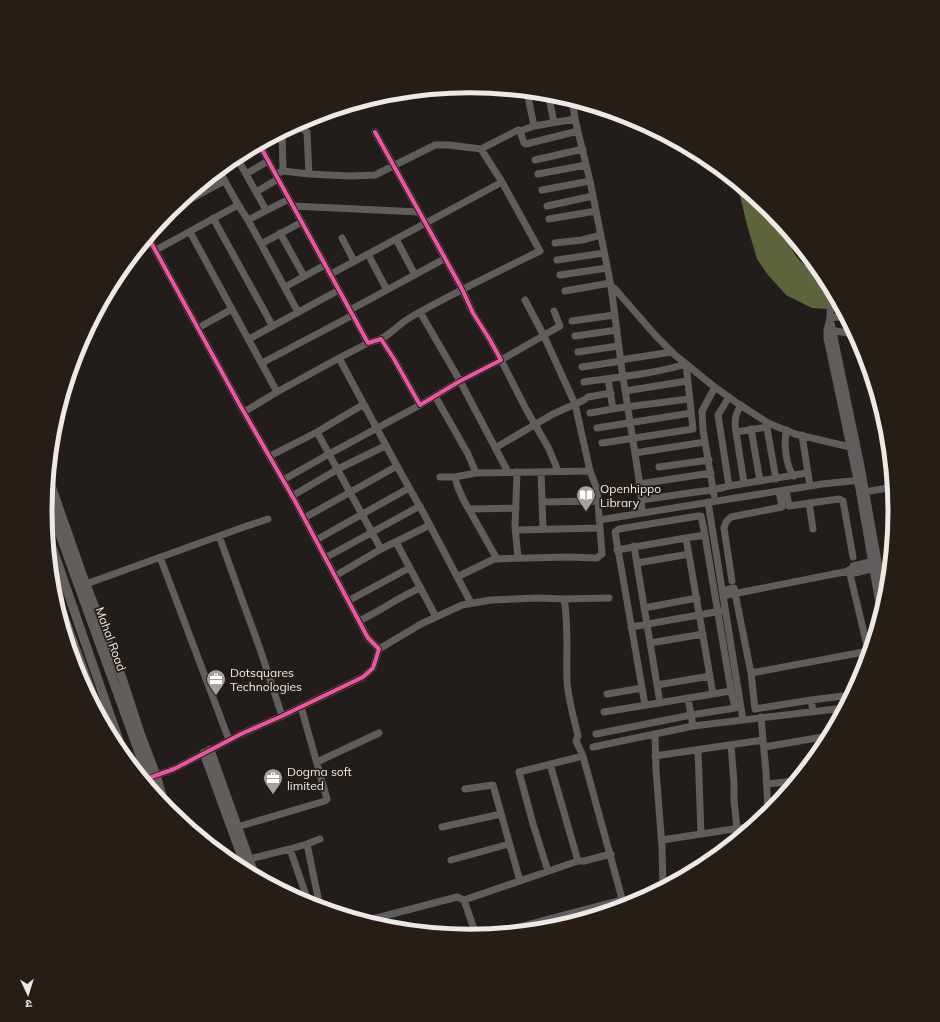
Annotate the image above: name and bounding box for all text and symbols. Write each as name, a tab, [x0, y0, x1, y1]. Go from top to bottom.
place label: Openhippo Library	[600, 481, 661, 510]
library icon: Openhippo Library	[575, 484, 597, 512]
street label: Mahal Road	[92, 605, 130, 673]
place label: Dotsquares Technologies	[230, 665, 302, 694]
office icon: Dotsquares Technologies	[205, 668, 227, 696]
place label: Dogma soft limited	[287, 764, 352, 793]
office icon: Dogma soft limited	[262, 767, 284, 795]
north arrow	[8, 974, 48, 1014]
text: उ	[24, 997, 32, 1011]

